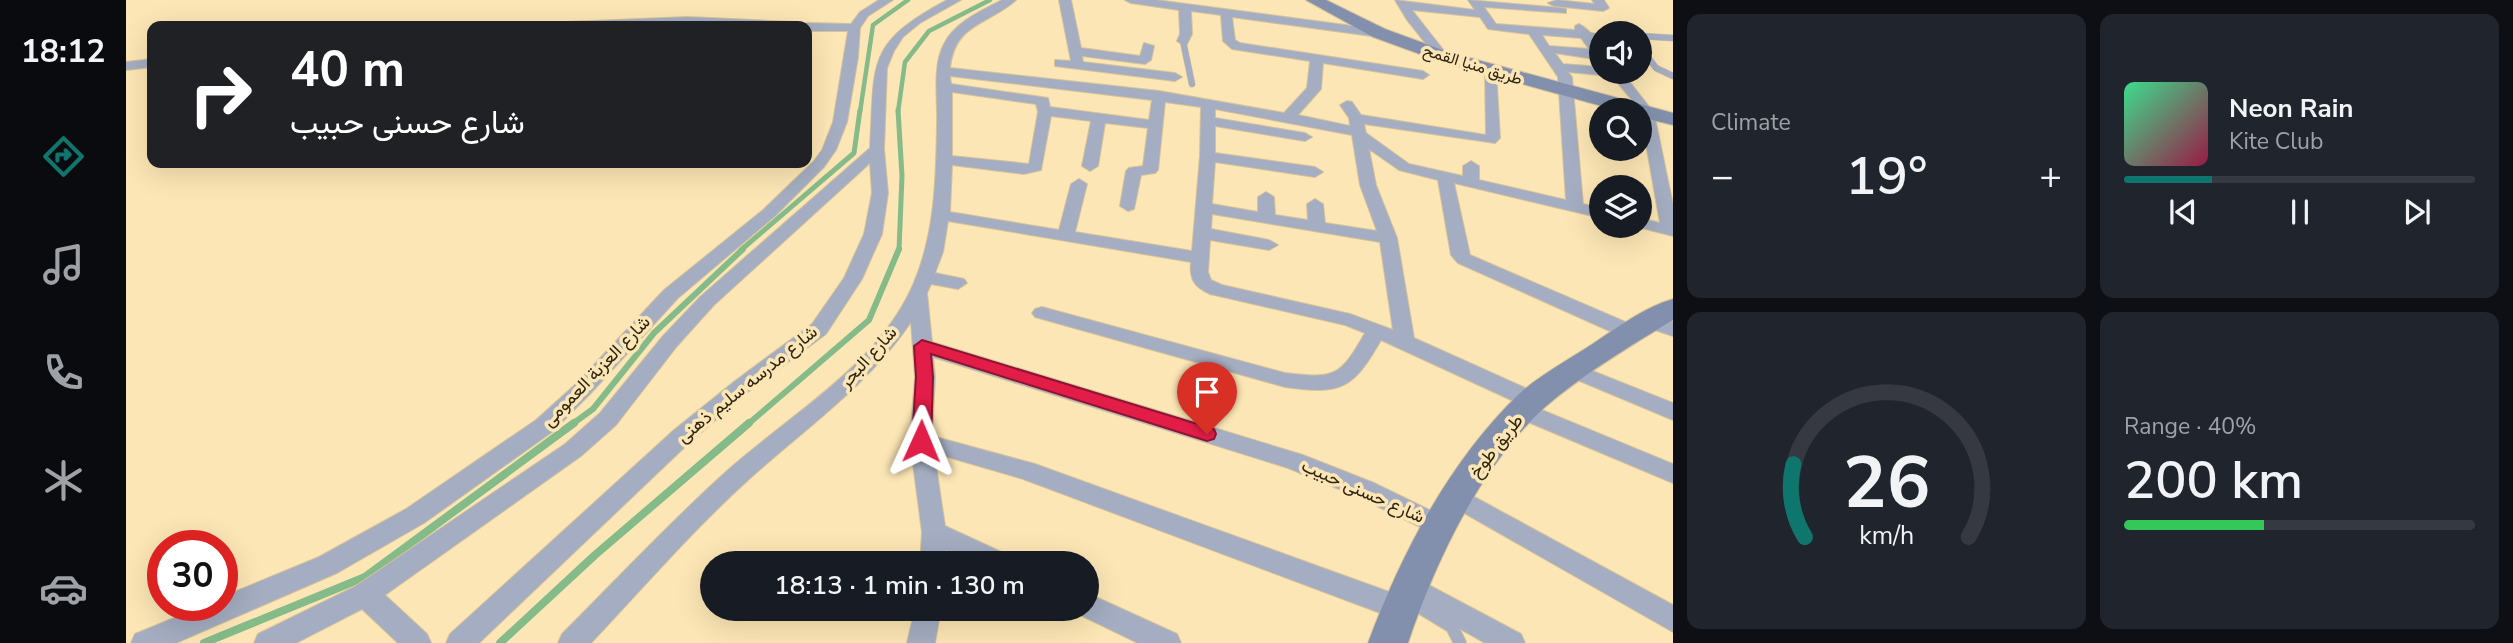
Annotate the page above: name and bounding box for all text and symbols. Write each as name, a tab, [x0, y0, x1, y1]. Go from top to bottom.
map controls	[1589, 21, 1652, 238]
button: sound	[1589, 21, 1652, 84]
text: 18:12	[21, 30, 105, 73]
text: 40 m	[290, 36, 405, 103]
street label: طريق منيا القمح	[1420, 39, 1525, 90]
icon: right	[175, 49, 266, 140]
text: Neon Rain	[2229, 91, 2354, 126]
button: search	[1589, 98, 1652, 161]
text: شارع حسنى حبيب	[290, 101, 525, 144]
text: Climate	[1711, 107, 1791, 138]
text: Kite Club	[2229, 126, 2323, 157]
icon: directions	[39, 132, 88, 181]
text: 19°	[1846, 141, 1927, 212]
text: −	[1711, 151, 1734, 202]
text: +	[2039, 151, 2062, 202]
button: layers	[1589, 175, 1652, 238]
icon: previous	[2164, 193, 2202, 231]
icon: pause	[2281, 193, 2319, 231]
icon: next	[2398, 193, 2436, 231]
icon: music	[39, 240, 88, 289]
street label: شارع العزبة العمومى	[537, 310, 655, 432]
street label: شارع مدرسه سليم ذهنى	[672, 320, 822, 448]
street label: شارع البحر	[833, 321, 902, 394]
icon: phone	[39, 348, 88, 397]
pin	[1177, 362, 1237, 434]
icon: arrive	[1188, 373, 1226, 411]
position arrow	[884, 404, 958, 478]
street label: طريق طوخ	[1464, 409, 1528, 483]
text: Range · 40%	[2124, 411, 2256, 442]
text: 26	[1843, 433, 1930, 533]
text: 200 km	[2124, 445, 2303, 516]
street label: شارع حسنى حبيب	[1298, 453, 1428, 529]
icon: climate	[39, 456, 88, 505]
text: km/h	[1859, 518, 1914, 552]
speed limit sign: 30	[147, 530, 238, 621]
icon: car	[39, 564, 88, 613]
text: 18:13 · 1 min · 130 m	[774, 568, 1025, 603]

